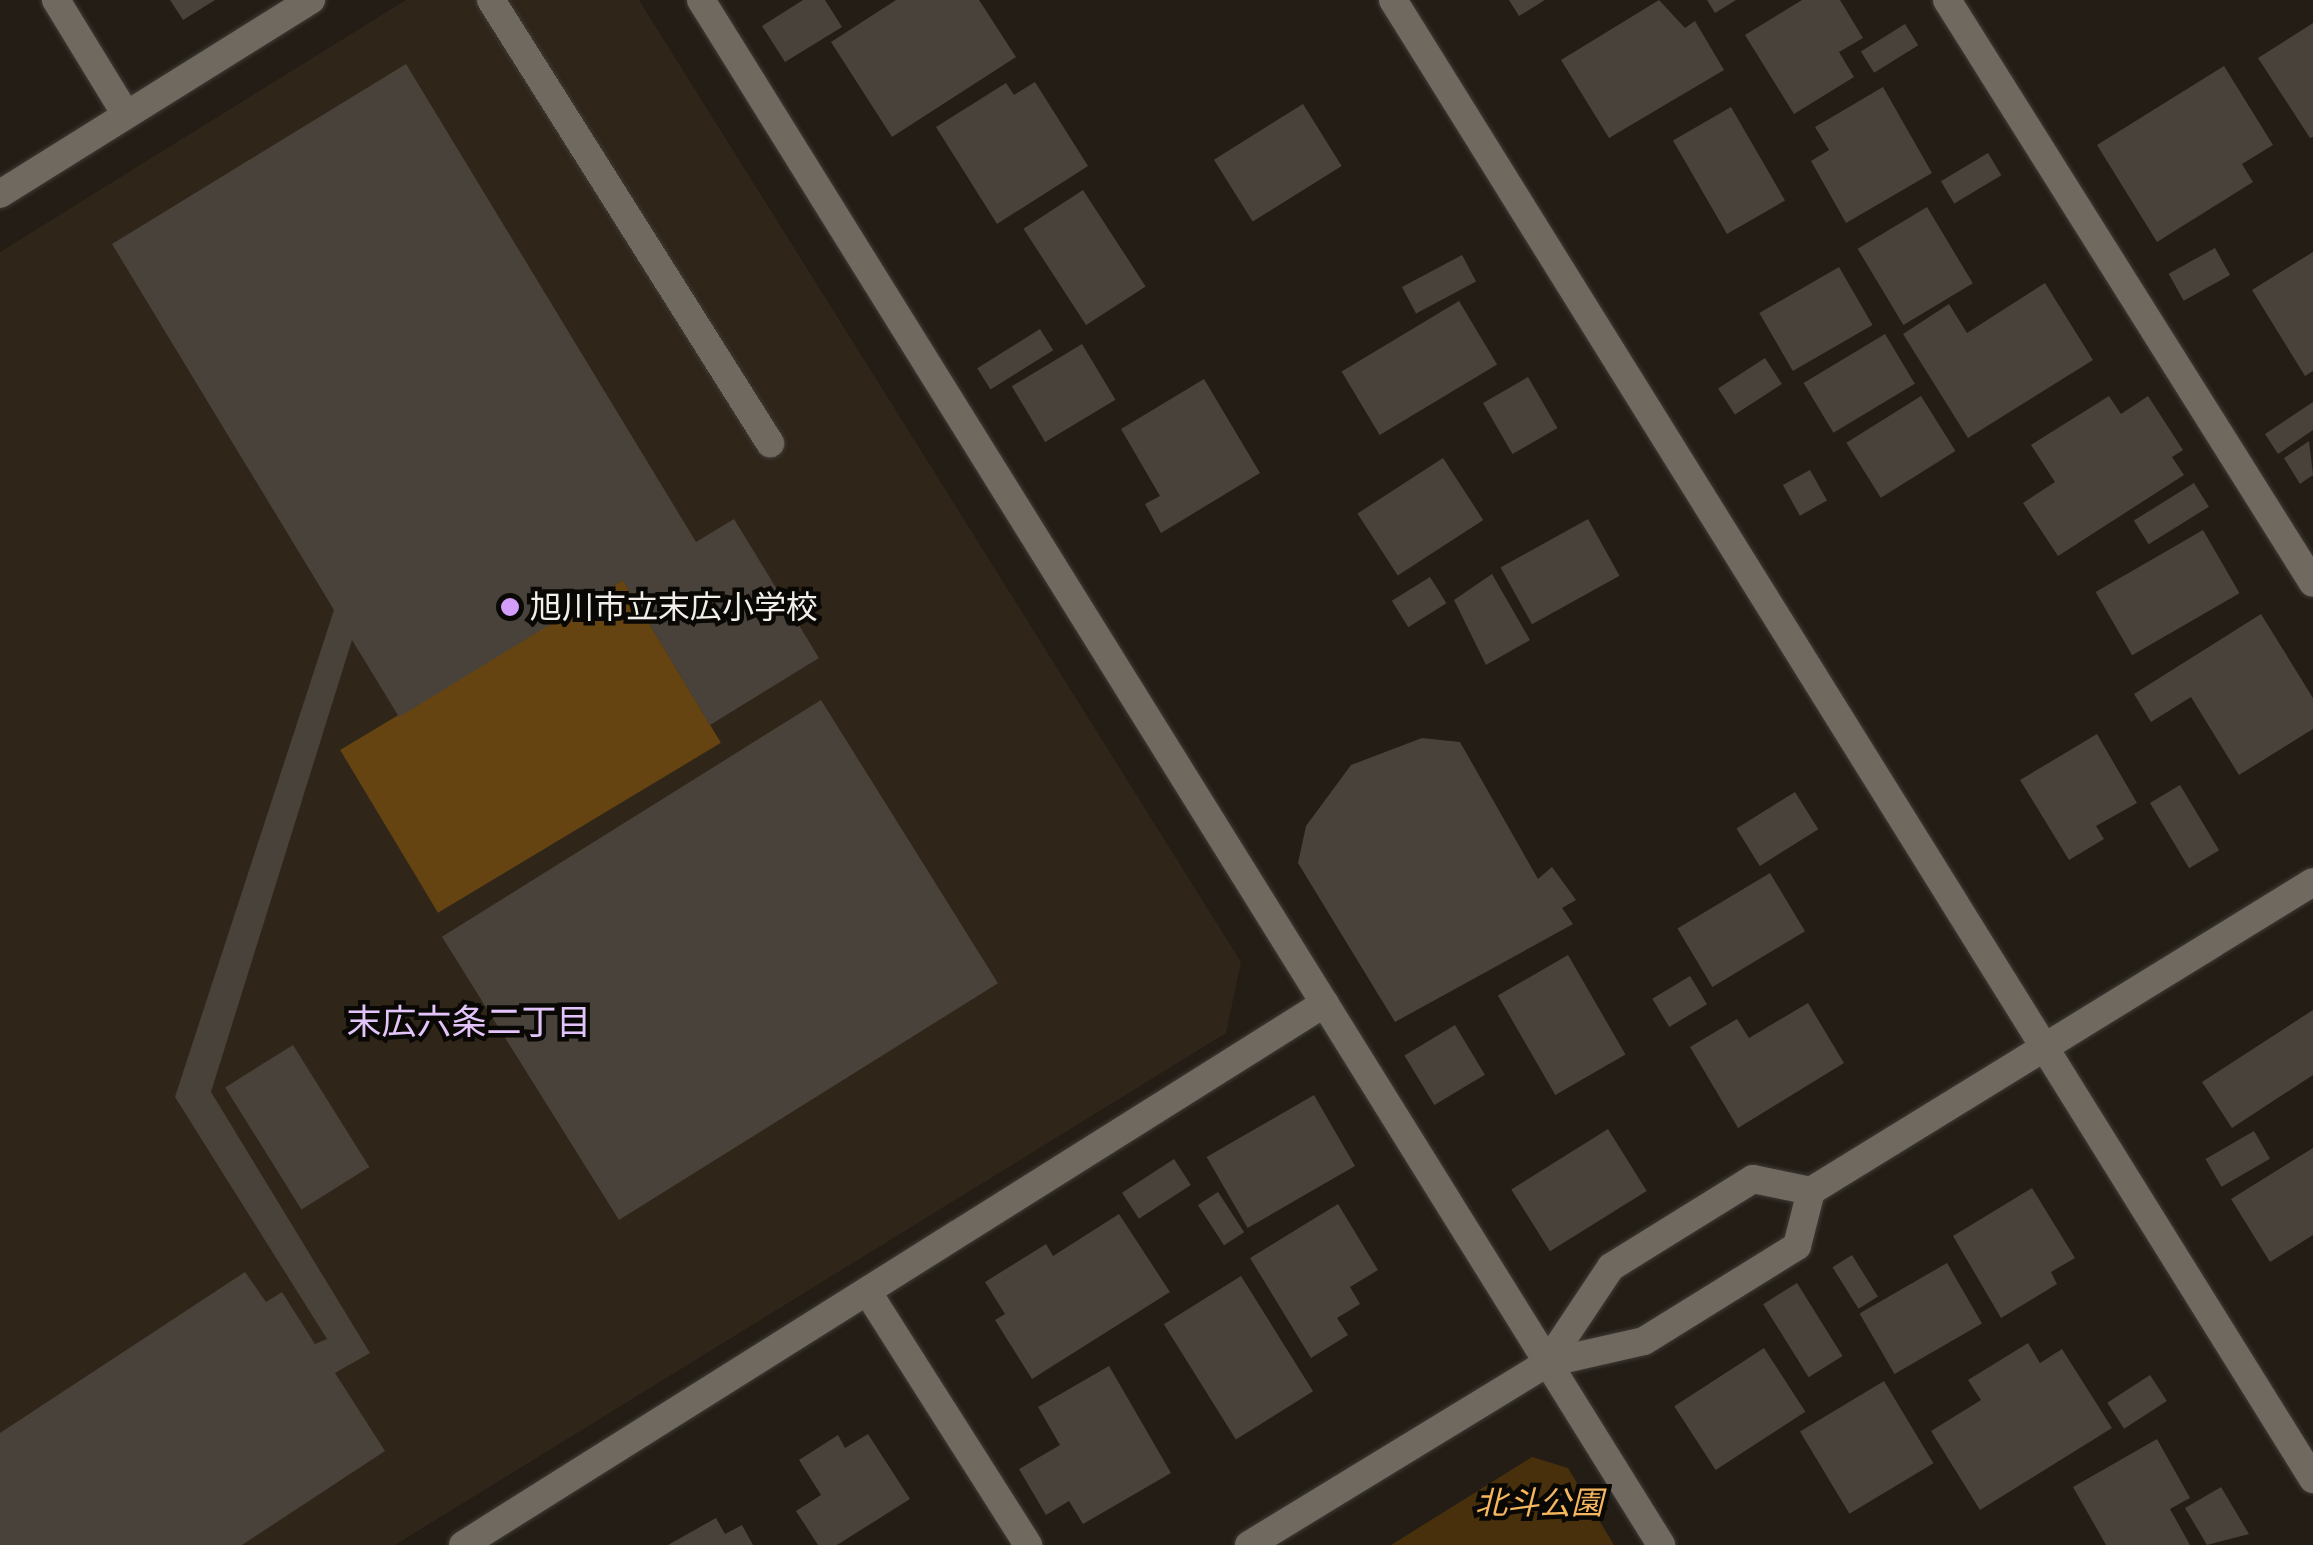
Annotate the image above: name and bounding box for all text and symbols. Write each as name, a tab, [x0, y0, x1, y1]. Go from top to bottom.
place label: 旭川市立末広小学校	[530, 588, 818, 626]
marker: 旭川市立末広小学校	[499, 596, 521, 618]
district label: 末広六条二丁目	[347, 1001, 591, 1043]
park label: 北斗公園	[1475, 1484, 1603, 1522]

